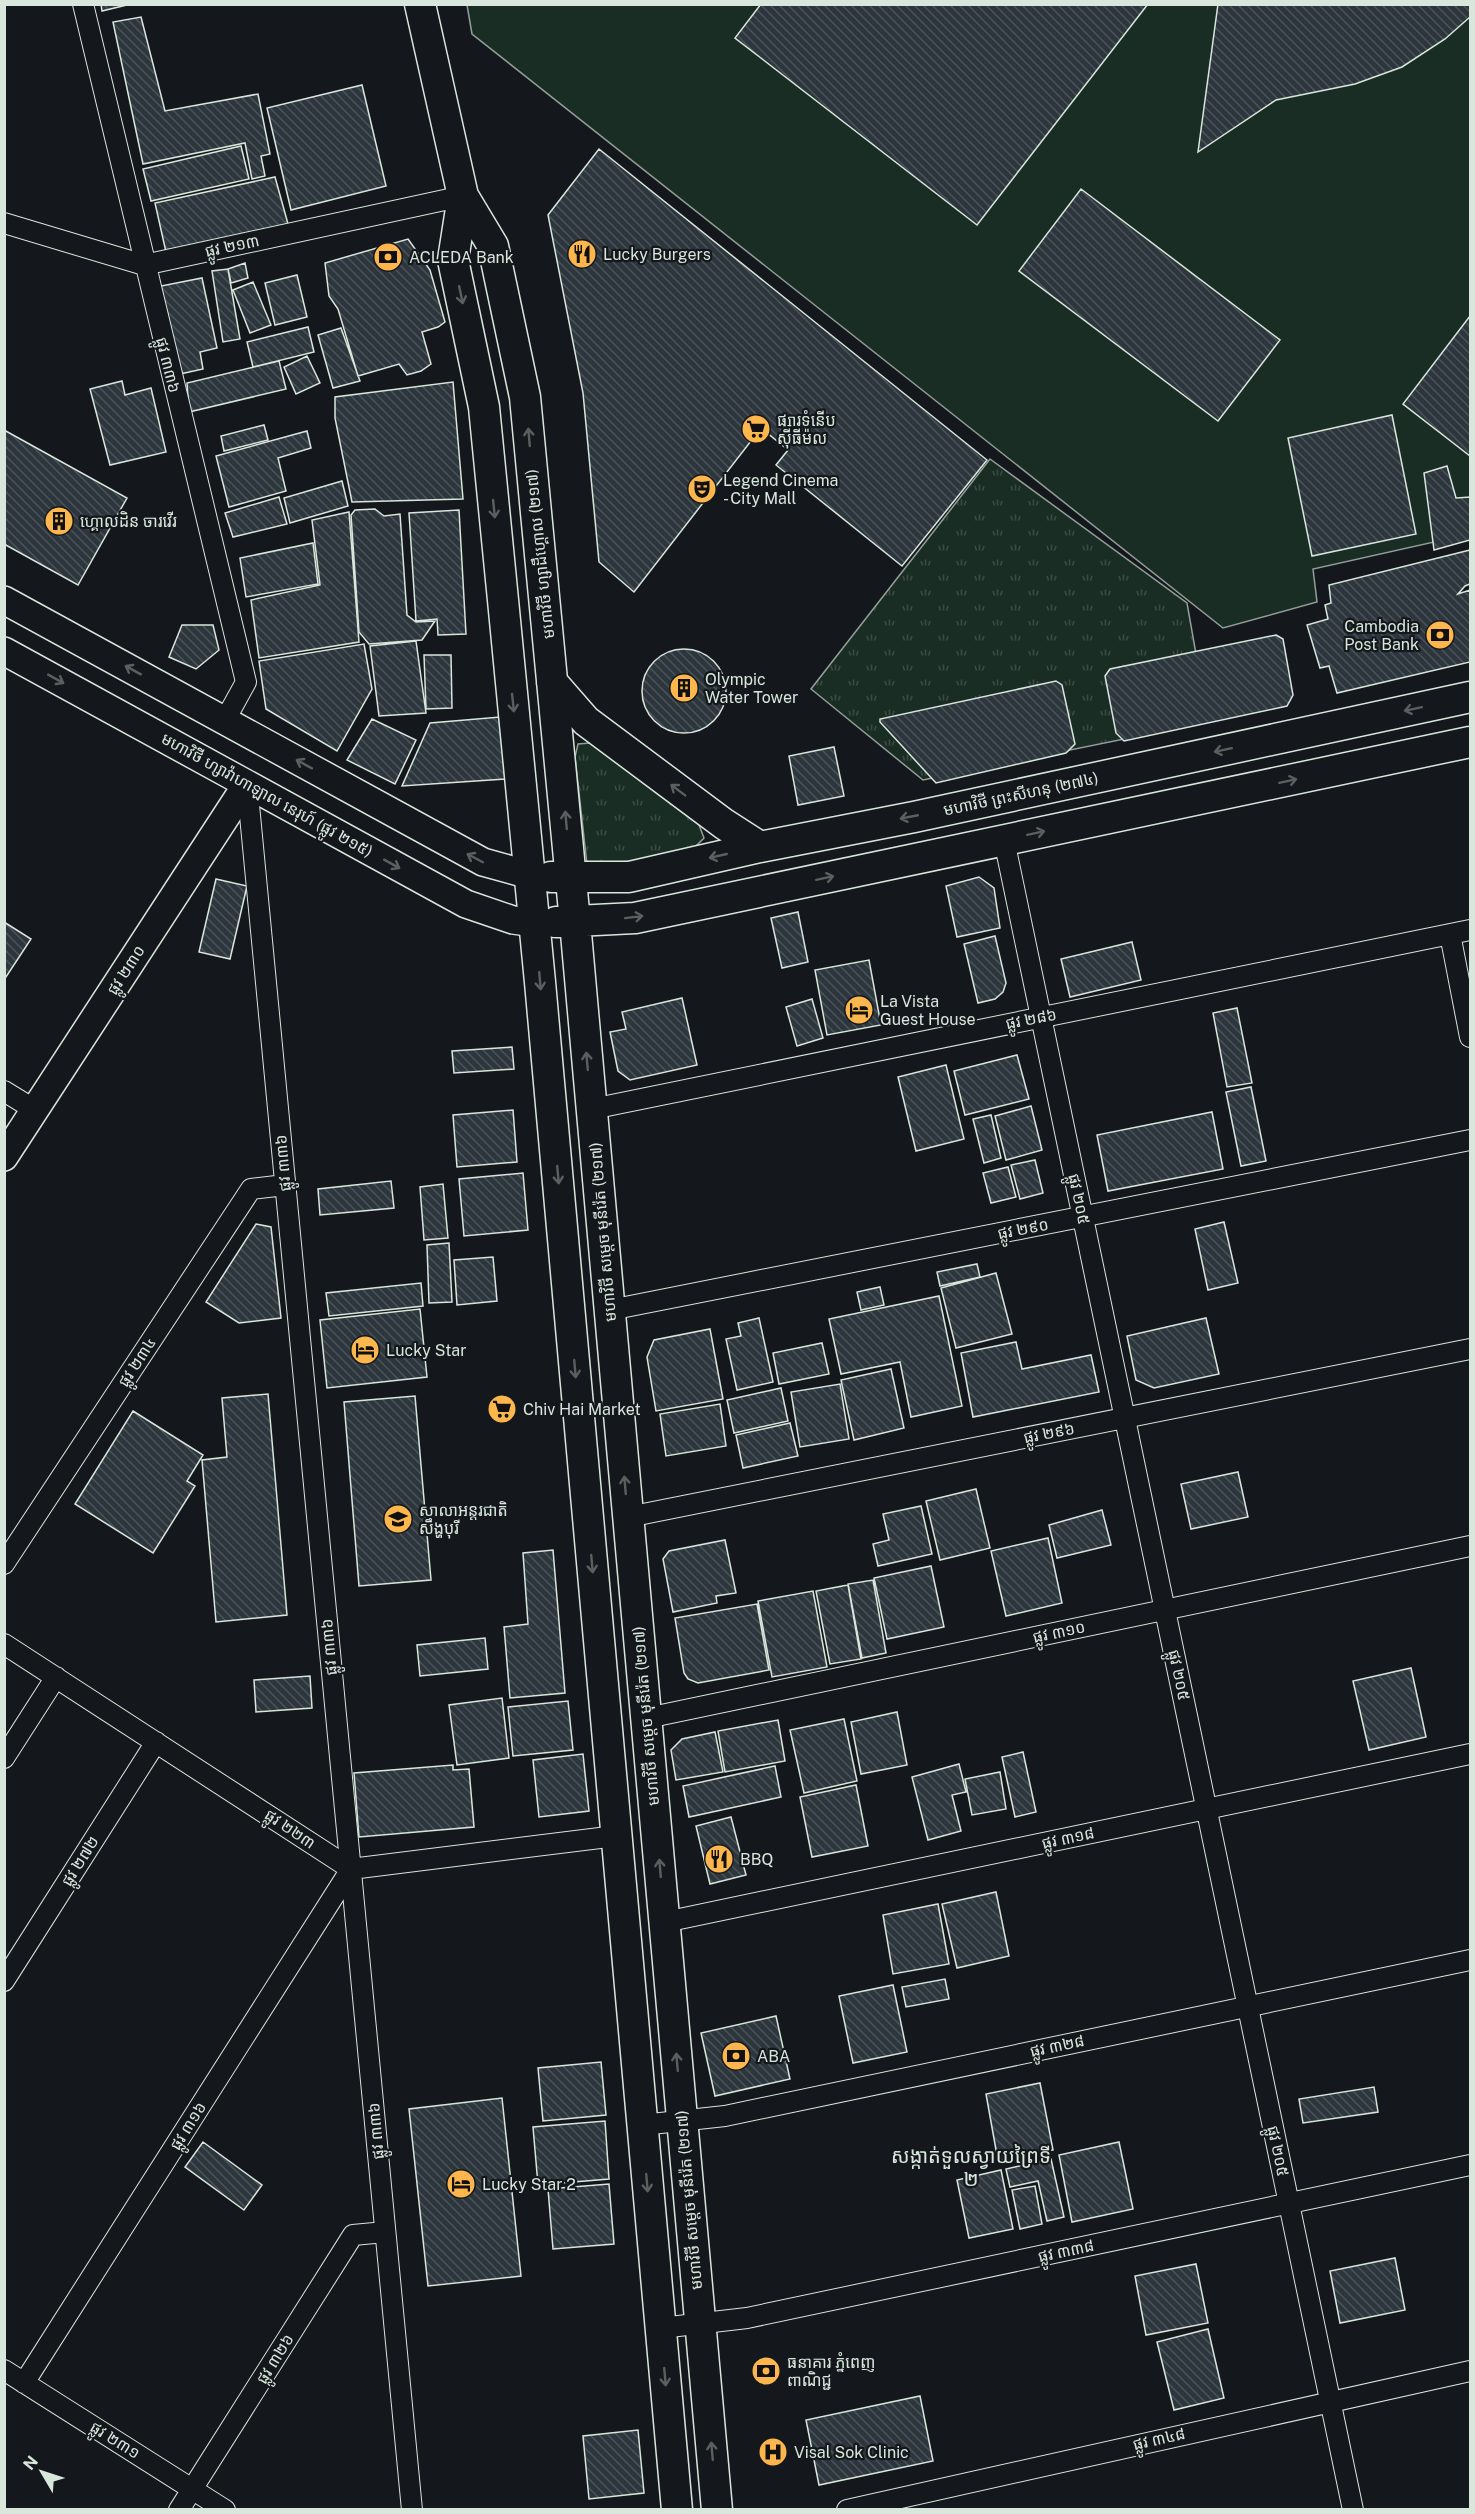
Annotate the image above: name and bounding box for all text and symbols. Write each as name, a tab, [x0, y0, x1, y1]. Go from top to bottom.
street label: ផ្លូវ ២១៣	[203, 231, 262, 266]
restaurant icon: Lucky Burgers	[566, 238, 598, 270]
bank icon: ACLEDA Bank	[372, 241, 404, 273]
place label: Lucky Burgers	[603, 245, 711, 264]
place label: ACLEDA Bank	[409, 248, 514, 267]
one-way arrow	[456, 285, 467, 305]
street label: ផ្លូវ ៣៣៦	[147, 335, 184, 396]
place label: ផ្សារទំនើប ស៊ីធីម៉ល	[777, 410, 836, 449]
supermarket icon: ផ្សារទំនើប ស៊ីធីម៉ល	[740, 413, 772, 445]
one-way arrow	[523, 428, 534, 448]
street label: មហាវិថី ហ្សាដឹហ្គោល (២១៧)	[520, 468, 559, 640]
place label: Legend Cinema - City Mall	[723, 471, 838, 508]
theatre icon: Legend Cinema - City Mall	[686, 473, 718, 505]
one-way arrow	[489, 498, 500, 518]
building icon: ហ្គោលដិន ចារវើរ	[43, 505, 75, 537]
place label: ហ្គោលដិន ចារវើរ	[80, 511, 177, 531]
place label: Cambodia Post Bank	[1344, 617, 1419, 654]
bank icon: Cambodia Post Bank	[1424, 619, 1456, 651]
one-way arrow	[125, 664, 142, 676]
place label: Olympic Water Tower	[705, 670, 798, 707]
building icon: Olympic Water Tower	[668, 672, 700, 704]
one-way arrow	[47, 673, 64, 685]
one-way arrow	[508, 692, 519, 712]
one-way arrow	[1404, 704, 1423, 716]
street label: មហាវិថី ហ្សាវ៉ាហាឡាល នេរុហ៍ (ផ្លូវ ២១៥)	[156, 727, 377, 865]
one-way arrow	[1213, 745, 1232, 757]
one-way arrow	[296, 758, 313, 770]
street label: មហាវិថី ព្រះសីហនុ (២៧៤)	[941, 767, 1101, 821]
one-way arrow	[1279, 774, 1298, 786]
one-way arrow	[670, 783, 686, 796]
one-way arrow	[560, 810, 571, 830]
one-way arrow	[899, 812, 918, 824]
one-way arrow	[1026, 827, 1045, 839]
one-way arrow	[708, 851, 727, 863]
one-way arrow	[467, 852, 484, 864]
one-way arrow	[383, 858, 400, 870]
one-way arrow	[814, 872, 834, 883]
one-way arrow	[623, 912, 643, 923]
street label: ផ្លូវ ២៣០	[103, 942, 153, 1001]
one-way arrow	[535, 970, 546, 990]
place label: La Vista Guest House	[880, 992, 976, 1029]
hotel icon: La Vista Guest House	[843, 994, 875, 1026]
street label: ផ្លូវ ២៨៦	[1004, 1005, 1059, 1038]
one-way arrow	[582, 1052, 593, 1072]
street label: ផ្លូវ ៣៣៦	[271, 1133, 300, 1192]
street label: មហាវិថី សម្តេច មុនីរ៉េត (២១៧)	[584, 1141, 622, 1323]
one-way arrow	[552, 1165, 563, 1185]
street label: ផ្លូវ ២០៥	[1060, 1172, 1094, 1227]
street label: ផ្លូវ ២៩០	[996, 1215, 1051, 1248]
street label: ផ្លូវ ២៣៤	[114, 1334, 164, 1393]
hotel icon: Lucky Star	[349, 1334, 381, 1366]
place label: Lucky Star	[386, 1341, 466, 1360]
one-way arrow	[570, 1359, 581, 1379]
supermarket icon: Chiv Hai Market	[486, 1393, 518, 1425]
place label: Chiv Hai Market	[523, 1400, 641, 1419]
street label: ផ្លូវ ២៩៦	[1022, 1419, 1077, 1452]
one-way arrow	[620, 1476, 631, 1496]
place label: សាលាអន្តរជាតិ សឹង្ហបុរី	[419, 1501, 508, 1539]
school or university icon: សាលាអន្តរជាតិ សឹង្ហបុរី	[382, 1503, 414, 1535]
one-way arrow	[587, 1553, 598, 1573]
street label: ផ្លូវ ៣៣៦	[317, 1617, 346, 1676]
street label: ផ្លូវ ៣១០	[1031, 1617, 1088, 1651]
street label: មហាវិថី សម្តេច មុនីរ៉េត (២១៧)	[627, 1625, 665, 1807]
street label: ផ្លូវ ២០៥	[1160, 1648, 1194, 1703]
street label: ផ្លូវ ២២៣	[258, 1805, 319, 1857]
street label: ផ្លូវ ៣១៨	[1040, 1823, 1097, 1857]
street label: ផ្លូវ ២៧២	[57, 1832, 107, 1892]
restaurant icon: BBQ	[703, 1843, 735, 1875]
place label: BBQ	[740, 1850, 773, 1869]
one-way arrow	[654, 1858, 665, 1878]
street label: ផ្លូវ ៣២៨	[1028, 2031, 1087, 2066]
bank icon: ABA	[720, 2040, 752, 2072]
place label: ABA	[757, 2047, 790, 2066]
one-way arrow	[671, 2053, 682, 2073]
street label: ផ្លូវ ៣១៦	[166, 2098, 214, 2156]
street label: ផ្លូវ ៣៣៦	[364, 2101, 393, 2160]
street label: មហាវិថី សម្តេច មុនីរ៉េត (២១៧)	[670, 2109, 708, 2291]
street label: ផ្លូវ ២០៥	[1259, 2124, 1293, 2179]
district label: សង្កាត់ទួលស្វាយព្រៃទី ២	[891, 2144, 1051, 2191]
hotel icon: Lucky Star 2	[445, 2168, 477, 2200]
one-way arrow	[642, 2172, 653, 2192]
place label: Lucky Star 2	[482, 2175, 576, 2194]
street label: ផ្លូវ ៣៣៨	[1036, 2236, 1097, 2271]
street label: ផ្លូវ ៣២៦	[252, 2331, 302, 2390]
place label: ធនាគារ ភ្នំពេញ ពាណិជ្ជ	[787, 2352, 875, 2390]
bank icon: ធនាគារ ភ្នំពេញ ពាណិជ្ជ	[750, 2355, 782, 2387]
one-way arrow	[660, 2367, 671, 2387]
street label: ផ្លូវ ២៣១	[84, 2417, 143, 2467]
street label: ផ្លូវ ៣៤៨	[1131, 2424, 1188, 2459]
hospital icon: Visal Sok Clinic	[757, 2436, 789, 2468]
north arrow	[12, 2442, 72, 2502]
one-way arrow	[706, 2442, 717, 2462]
place label: Visal Sok Clinic	[794, 2443, 909, 2462]
text: N	[19, 2452, 42, 2474]

